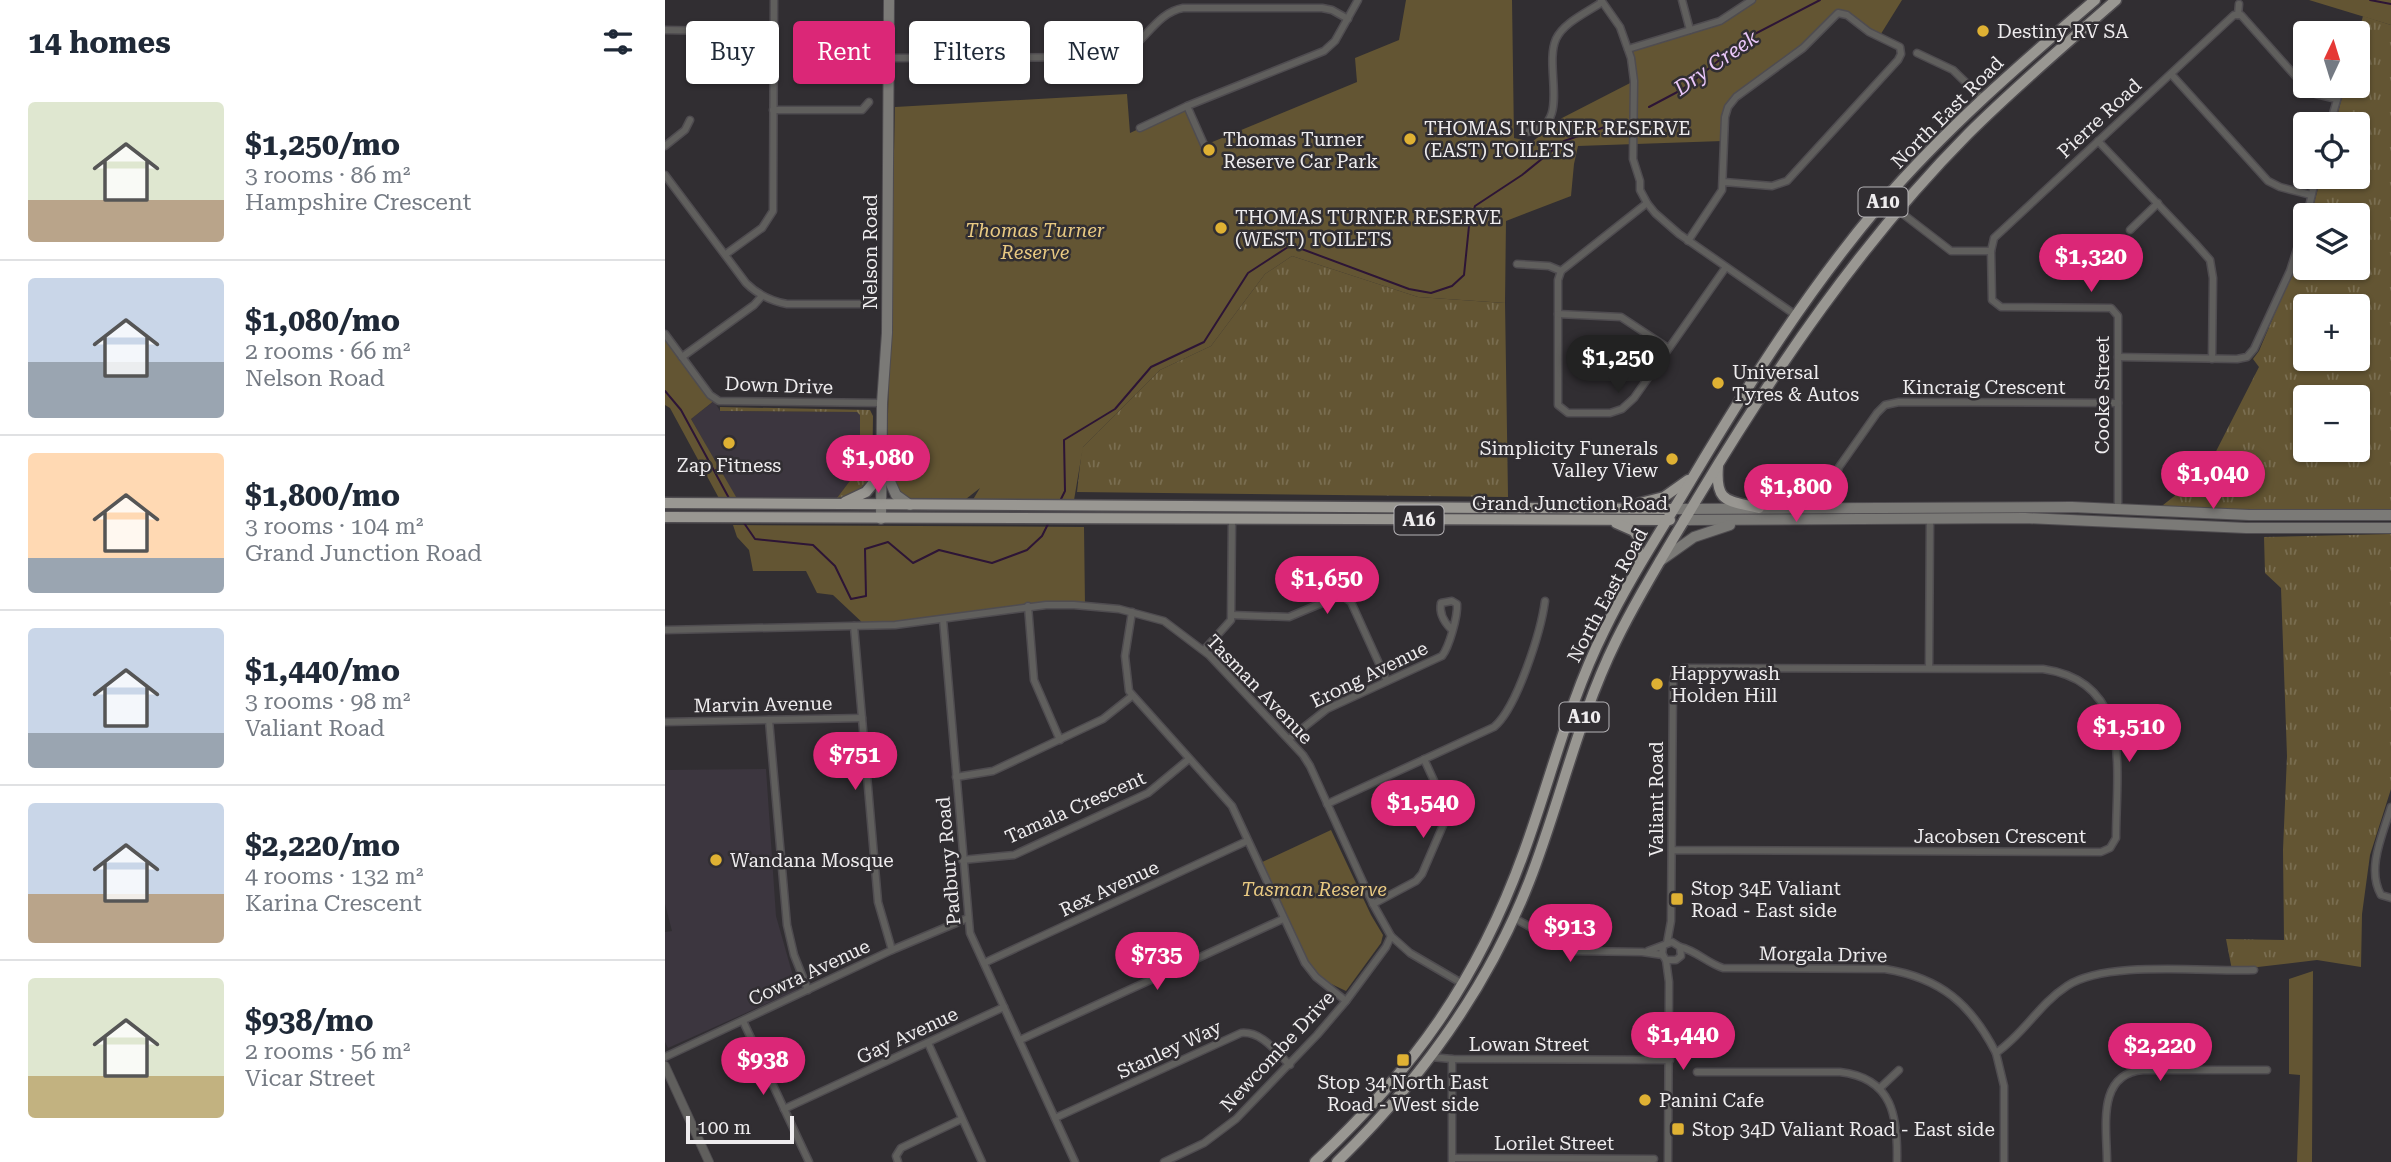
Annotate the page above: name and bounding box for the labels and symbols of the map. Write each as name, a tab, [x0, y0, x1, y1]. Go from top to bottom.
place label: Destiny RV SA	[1997, 20, 2129, 43]
north arrow	[2293, 21, 2369, 98]
marker: Destiny RV SA	[1975, 23, 1991, 39]
water label: Dry Creek	[1669, 25, 1763, 101]
street label: North East Road	[1886, 51, 2008, 173]
street label: Pierre Road	[2053, 74, 2146, 163]
place label: THOMAS TURNER RESERVE (EAST) TOILETS	[1424, 117, 1691, 162]
place label: Thomas Turner Reserve Car Park	[1223, 128, 1378, 173]
marker: THOMAS TURNER RESERVE (EAST) TOILETS	[1402, 131, 1418, 147]
marker: Thomas Turner Reserve Car Park	[1201, 142, 1217, 158]
road number: A10	[1859, 188, 1907, 216]
street label: Nelson Road	[859, 194, 882, 310]
place label: THOMAS TURNER RESERVE (WEST) TOILETS	[1235, 206, 1502, 251]
park label: Thomas Turner Reserve	[965, 219, 1105, 264]
marker: THOMAS TURNER RESERVE (WEST) TOILETS	[1213, 220, 1229, 236]
pin: $1,320	[2034, 234, 2148, 294]
pin: $1,250	[1561, 336, 1675, 395]
street label: Cooke Street	[2091, 336, 2114, 454]
place label: Universal Tyres & Autos	[1732, 361, 1859, 406]
street label: Down Drive	[724, 372, 834, 399]
marker: Universal Tyres & Autos	[1710, 375, 1726, 391]
street label: Kincraig Crescent	[1902, 376, 2066, 399]
marker: Zap Fitness	[721, 435, 737, 451]
pin: $1,080	[821, 435, 935, 495]
place label: Simplicity Funerals Valley View	[1480, 437, 1658, 482]
marker: Simplicity Funerals Valley View	[1664, 451, 1680, 467]
pin: $1,040	[2156, 452, 2270, 511]
place label: Zap Fitness	[677, 454, 781, 477]
pin: $1,800	[1739, 464, 1853, 524]
street label: Grand Junction Road	[1472, 492, 1668, 515]
road number: A16	[1395, 506, 1443, 534]
street label: North East Road	[1562, 524, 1653, 666]
pin: $1,650	[1270, 556, 1384, 616]
street label: Tasman Avenue	[1201, 630, 1318, 749]
street label: Erong Avenue	[1307, 636, 1432, 713]
place label: Happywash Holden Hill	[1671, 662, 1780, 707]
marker: Happywash Holden Hill	[1649, 676, 1665, 692]
street label: Marvin Avenue	[693, 692, 833, 717]
road number: A10	[1559, 702, 1609, 732]
pin: $1,510	[2072, 704, 2186, 764]
pin: $751	[814, 732, 896, 792]
street label: Valiant Road	[1645, 741, 1668, 857]
street label: Tamala Crescent	[1001, 766, 1149, 849]
pin: $1,540	[1366, 780, 1480, 840]
street label: Padbury Road	[931, 796, 966, 926]
street label: Jacobsen Crescent	[1914, 825, 2086, 848]
place label: Wandana Mosque	[730, 849, 894, 872]
marker: Wandana Mosque	[708, 852, 724, 868]
street label: Rex Avenue	[1056, 855, 1163, 921]
place label: Stop 34E Valiant Road - East side	[1691, 877, 1841, 922]
park label: Tasman Reserve	[1241, 878, 1387, 901]
marker: Stop 34E Valiant Road - East side	[1669, 891, 1685, 907]
pin: $913	[1529, 904, 1611, 964]
pin: $735	[1116, 932, 1198, 992]
street label: Cowra Avenue	[745, 934, 874, 1011]
street label: Morgala Drive	[1759, 942, 1887, 967]
street label: Newcombe Drive	[1215, 986, 1339, 1117]
street label: Gay Avenue	[853, 1002, 961, 1069]
pin: $1,440	[1626, 1012, 1740, 1072]
street label: Stanley Way	[1113, 1015, 1226, 1084]
pin: $2,220	[2103, 1024, 2217, 1083]
street label: Lowan Street	[1469, 1033, 1589, 1056]
pin: $938	[722, 1038, 804, 1097]
marker: Stop 34 North East Road - West side	[1395, 1052, 1411, 1068]
place label: Stop 34 North East Road - West side	[1317, 1071, 1489, 1116]
place label: Panini Cafe	[1659, 1089, 1764, 1112]
marker: Panini Cafe	[1637, 1092, 1653, 1108]
scale bar	[686, 1113, 795, 1145]
place label: Stop 34D Valiant Road - East side	[1692, 1118, 1995, 1141]
marker: Stop 34D Valiant Road - East side	[1670, 1121, 1686, 1137]
street label: Lorilet Street	[1494, 1132, 1614, 1155]

